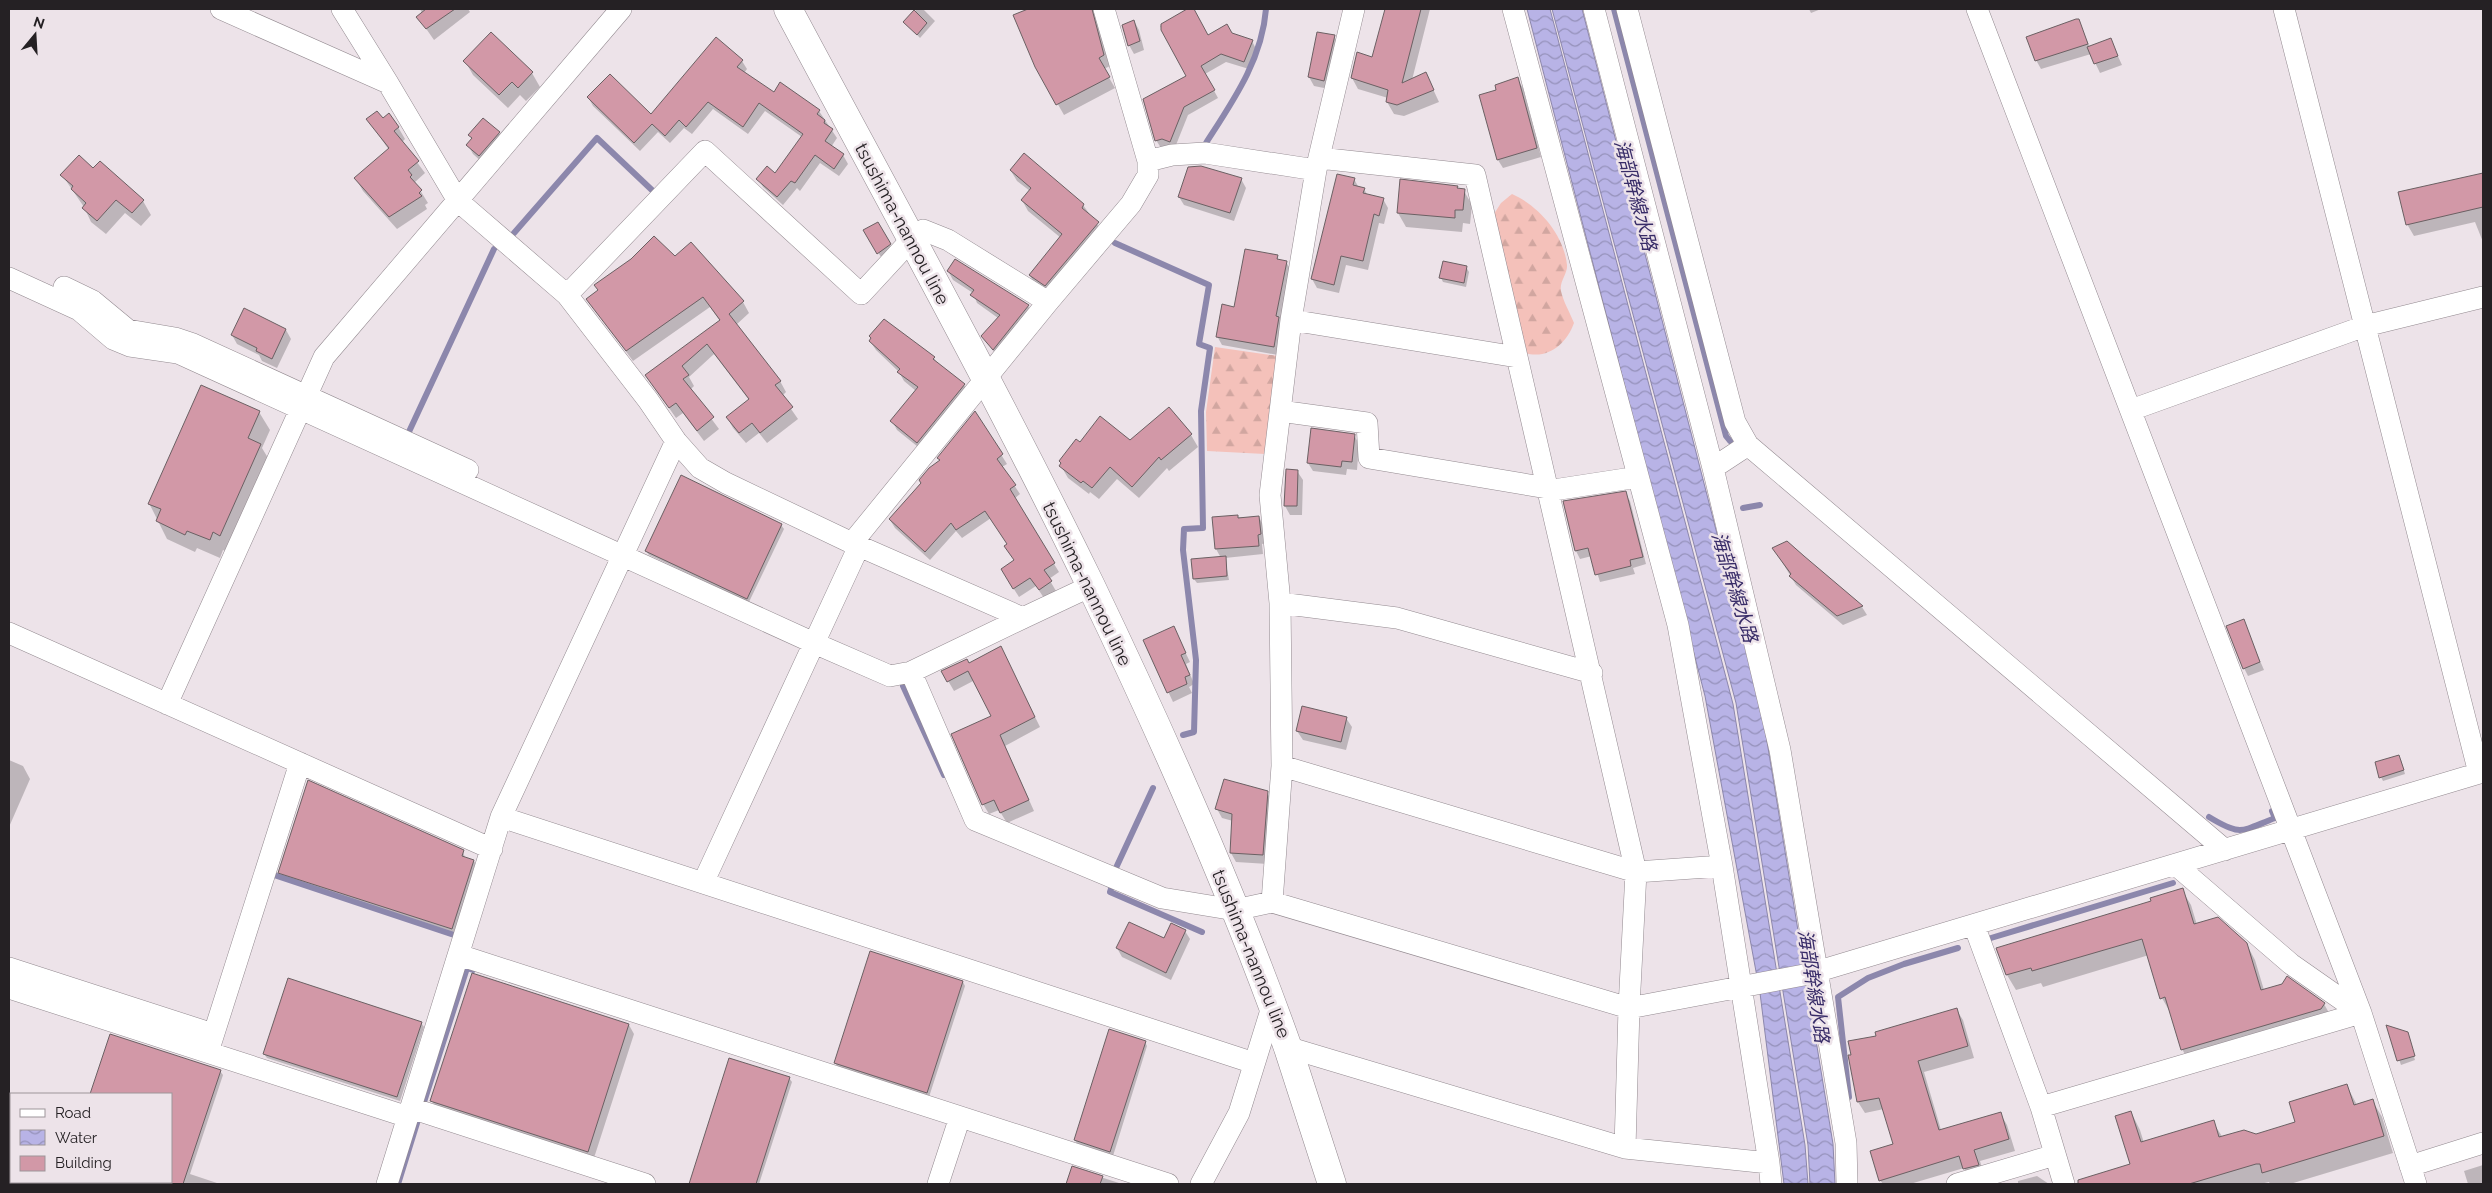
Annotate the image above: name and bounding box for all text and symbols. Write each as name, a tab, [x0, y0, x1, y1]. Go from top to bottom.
north arrow	[10, 10, 60, 60]
text: N	[31, 13, 47, 32]
water label: 海部幹線水路	[1611, 137, 1662, 255]
street label: tsushima-nannou line	[851, 140, 954, 308]
street label: tsushima-nannou line	[1039, 498, 1136, 670]
water label: 海部幹線水路	[1708, 529, 1763, 647]
street label: tsushima-nannou line	[1208, 867, 1295, 1041]
water label: 海部幹線水路	[1794, 928, 1834, 1046]
legend	[10, 1093, 172, 1183]
text: Road	[55, 1104, 91, 1122]
text: Water	[55, 1129, 98, 1147]
text: Building	[55, 1154, 112, 1172]

